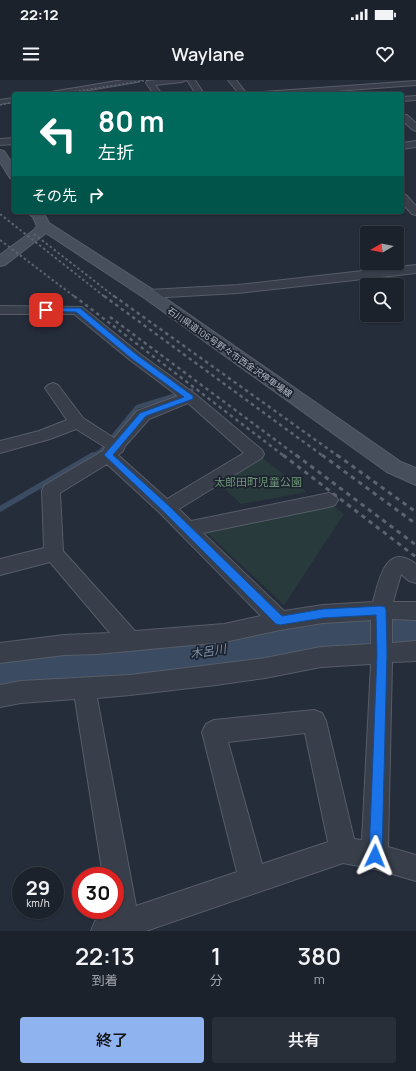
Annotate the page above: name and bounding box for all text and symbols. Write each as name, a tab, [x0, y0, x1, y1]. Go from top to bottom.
text: 22:12	[20, 4, 59, 25]
text: Waylane	[172, 42, 244, 66]
icon: menu	[20, 43, 42, 65]
icon: heart	[374, 43, 396, 65]
text: 80 m	[98, 102, 164, 140]
icon: left	[32, 108, 84, 160]
text: 左折	[98, 140, 134, 164]
icon: right	[85, 184, 107, 206]
text: その先	[32, 185, 77, 206]
north arrow	[360, 226, 404, 270]
map controls	[360, 226, 404, 322]
button: search	[360, 278, 404, 322]
pin	[29, 293, 63, 327]
icon: arrive	[35, 299, 57, 321]
street label: 石川県道106号野々市西金沢停車場線	[165, 304, 296, 401]
park label: 太郎田町児童公園	[214, 474, 302, 489]
water label: 木呂川	[189, 639, 229, 662]
position arrow	[354, 835, 396, 877]
speed limit sign: 30	[72, 867, 124, 919]
text: 29	[26, 874, 50, 901]
text: km/h	[26, 896, 50, 910]
text: 22:13	[75, 939, 135, 972]
text: 1	[211, 939, 221, 972]
text: 380	[298, 939, 341, 972]
text: m	[314, 970, 325, 988]
text: 到着	[92, 971, 118, 989]
text: 分	[210, 971, 223, 989]
button: 終了	[20, 1017, 204, 1063]
button: 共有	[212, 1017, 396, 1063]

